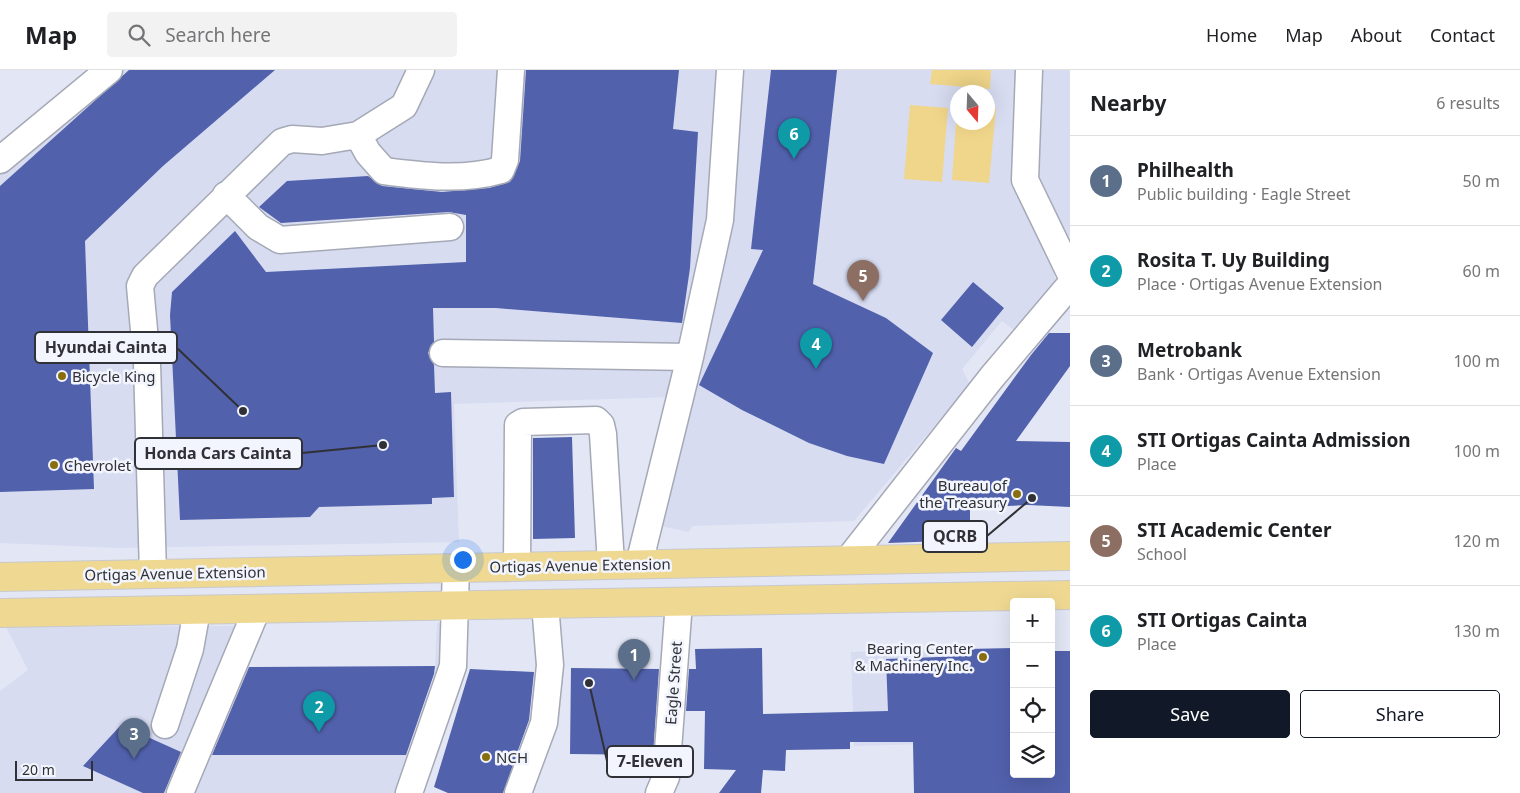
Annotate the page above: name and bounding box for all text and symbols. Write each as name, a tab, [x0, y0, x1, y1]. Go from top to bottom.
search box	[107, 12, 457, 57]
text: Map	[25, 18, 77, 51]
icon: search	[125, 21, 153, 49]
text: Search here	[165, 22, 271, 48]
text: Home	[1206, 23, 1257, 47]
text: Map	[1285, 23, 1323, 47]
text: About	[1351, 23, 1402, 47]
text: Contact	[1430, 23, 1495, 47]
north arrow	[950, 85, 995, 130]
text: Nearby	[1090, 89, 1166, 117]
text: 6 results	[1436, 92, 1500, 114]
pin: 6	[778, 118, 810, 159]
text: Philhealth	[1137, 157, 1234, 183]
text: 1	[1101, 170, 1111, 192]
text: 50 m	[1463, 170, 1500, 192]
text: Public building · Eagle Street	[1137, 183, 1351, 205]
text: Rosita T. Uy Building	[1137, 247, 1330, 273]
pin: 5	[847, 260, 879, 301]
text: 2	[1101, 260, 1111, 282]
text: 60 m	[1463, 260, 1500, 282]
text: Place · Ortigas Avenue Extension	[1137, 273, 1383, 295]
pin: 4	[800, 328, 832, 369]
callout: Hyundai Cainta	[35, 332, 177, 363]
text: Hyundai Cainta	[45, 336, 167, 358]
text: Metrobank	[1137, 337, 1242, 363]
text: 3	[1101, 350, 1111, 372]
text: 100 m	[1453, 350, 1500, 372]
text: Bank · Ortigas Avenue Extension	[1137, 363, 1381, 385]
place label: Bicycle King	[72, 366, 156, 386]
marker: Bicycle King	[56, 370, 68, 382]
text: STI Ortigas Cainta Admission	[1137, 427, 1411, 453]
callout: Honda Cars Cainta	[135, 438, 302, 469]
text: 4	[1101, 440, 1111, 462]
text: 100 m	[1453, 440, 1500, 462]
text: Honda Cars Cainta	[144, 442, 292, 464]
text: Place	[1137, 453, 1177, 475]
place label: Chevrolet	[64, 455, 132, 475]
marker: Chevrolet	[48, 459, 60, 471]
place label: Bureau of the Treasury	[919, 475, 1008, 512]
marker: Bureau of the Treasury	[1011, 488, 1023, 500]
text: STI Academic Center	[1137, 517, 1331, 543]
callout: QCRB	[923, 521, 987, 552]
text: QCRB	[933, 525, 977, 547]
text: 5	[1101, 530, 1111, 552]
text: 120 m	[1453, 530, 1500, 552]
text: School	[1137, 543, 1187, 565]
your location	[450, 547, 476, 573]
street label: Ortigas Avenue Extension	[489, 553, 671, 577]
street label: Ortigas Avenue Extension	[84, 561, 266, 585]
map controls	[1010, 598, 1055, 778]
button: +	[1010, 598, 1055, 643]
text: STI Ortigas Cainta	[1137, 607, 1307, 633]
text: 6	[1101, 620, 1111, 642]
text: 130 m	[1453, 620, 1500, 642]
text: Place	[1137, 633, 1177, 655]
place label: Bearing Center & Machinery Inc.	[855, 638, 973, 675]
pin: 1	[618, 639, 650, 680]
street label: Eagle Street	[660, 640, 686, 726]
button: −	[1010, 643, 1055, 688]
marker: Bearing Center & Machinery Inc.	[977, 651, 989, 663]
button: locate	[1010, 688, 1055, 733]
button: Save	[1090, 690, 1290, 738]
button: Share	[1300, 690, 1500, 738]
pin: 2	[303, 691, 335, 732]
pin: 3	[118, 718, 150, 759]
button: layers	[1010, 733, 1055, 778]
callout: 7-Eleven	[607, 746, 693, 777]
place label: NCH	[496, 747, 528, 767]
text: 7-Eleven	[617, 750, 683, 772]
marker: NCH	[480, 751, 492, 763]
scale bar	[15, 758, 92, 781]
text: 20 m	[22, 760, 55, 779]

